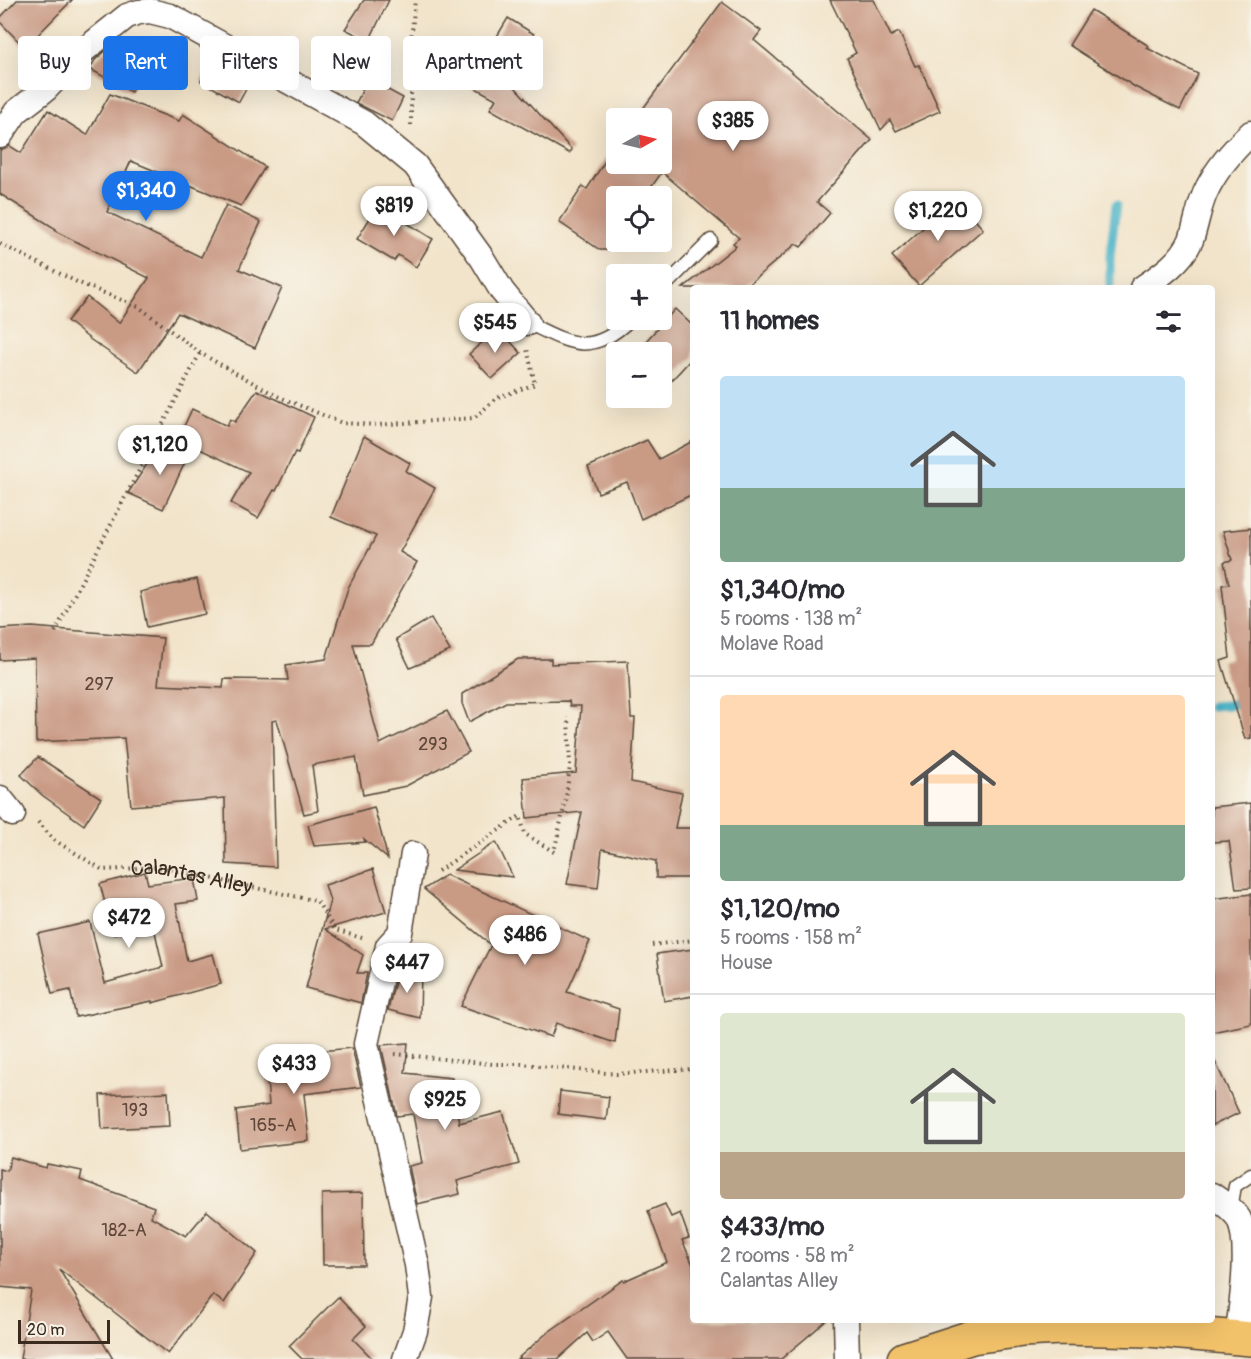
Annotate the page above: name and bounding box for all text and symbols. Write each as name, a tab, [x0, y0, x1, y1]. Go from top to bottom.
chip: Buy	[18, 36, 91, 90]
chip: Rent	[103, 36, 188, 90]
chip: Filters	[200, 36, 299, 90]
chip: New	[311, 36, 391, 90]
chip: Apartment	[403, 36, 543, 90]
pin: $385	[697, 101, 769, 152]
north arrow	[606, 108, 672, 174]
map controls	[606, 108, 672, 408]
text: $385	[712, 108, 754, 133]
pin: $1,340	[97, 171, 195, 222]
text: $1,340	[116, 178, 176, 203]
pin: $819	[358, 186, 430, 237]
button: locate	[606, 186, 672, 252]
pin: $1,220	[889, 191, 987, 242]
text: $819	[374, 193, 414, 218]
text: $1,220	[908, 198, 968, 223]
button: +	[606, 264, 672, 330]
pin: $545	[459, 303, 531, 354]
text: 11 homes	[720, 305, 819, 337]
icon: filters	[1152, 305, 1185, 338]
text: $545	[473, 310, 517, 335]
button: −	[606, 342, 672, 408]
icon: home	[899, 415, 1007, 523]
pin: $1,120	[111, 425, 209, 476]
text: $1,120	[132, 432, 188, 457]
text: $1,340/mo	[720, 574, 845, 606]
text: 5 rooms · 138 m²	[720, 606, 862, 631]
text: Molave Road	[720, 631, 824, 656]
house number: 297	[85, 673, 114, 696]
house number: 293	[418, 733, 448, 756]
icon: home	[899, 734, 1007, 842]
street label: Calantas Alley	[130, 854, 255, 900]
text: $1,120/mo	[720, 893, 840, 925]
pin: $472	[93, 898, 165, 949]
text: $472	[107, 905, 151, 930]
pin: $486	[489, 915, 561, 966]
text: $486	[503, 922, 547, 947]
text: 5 rooms · 158 m²	[720, 925, 862, 950]
pin: $447	[371, 943, 443, 994]
text: $447	[385, 950, 429, 975]
text: House	[720, 950, 772, 975]
pin: $433	[258, 1044, 330, 1095]
text: $433	[272, 1051, 316, 1076]
icon: home	[899, 1052, 1007, 1160]
pin: $925	[409, 1080, 481, 1131]
text: $925	[423, 1087, 467, 1112]
house number: 193	[122, 1099, 148, 1122]
house number: 165-A	[250, 1114, 297, 1137]
text: $433/mo	[720, 1211, 825, 1243]
house number: 182-A	[101, 1219, 147, 1242]
text: 2 rooms · 58 m²	[720, 1243, 855, 1268]
text: Calantas Alley	[720, 1268, 838, 1293]
scale bar	[18, 1317, 110, 1344]
text: 20 m	[27, 1320, 65, 1340]

